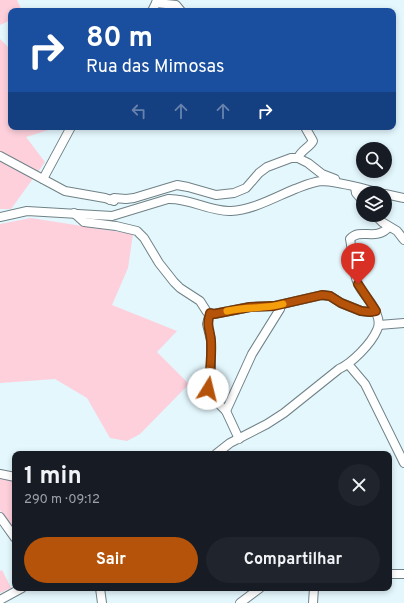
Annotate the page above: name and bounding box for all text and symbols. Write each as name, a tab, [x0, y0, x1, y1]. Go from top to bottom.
text: 80 m	[86, 21, 153, 57]
icon: right	[20, 24, 72, 76]
text: Rua das Mimosas	[86, 56, 225, 79]
icon: left	[128, 100, 150, 122]
icon: ahead	[170, 100, 192, 122]
icon: ahead	[212, 100, 234, 122]
icon: right	[254, 100, 276, 122]
map controls	[356, 142, 392, 222]
button: search	[356, 142, 392, 178]
button: layers	[356, 186, 392, 222]
pin	[341, 243, 375, 284]
icon: arrive	[347, 249, 369, 271]
position arrow	[187, 368, 229, 410]
text: 1 min	[24, 462, 82, 492]
button: close	[338, 464, 380, 506]
text: 290 m · 09:12	[24, 492, 100, 508]
button: Sair	[24, 537, 198, 583]
button: Compartilhar	[206, 537, 380, 583]

